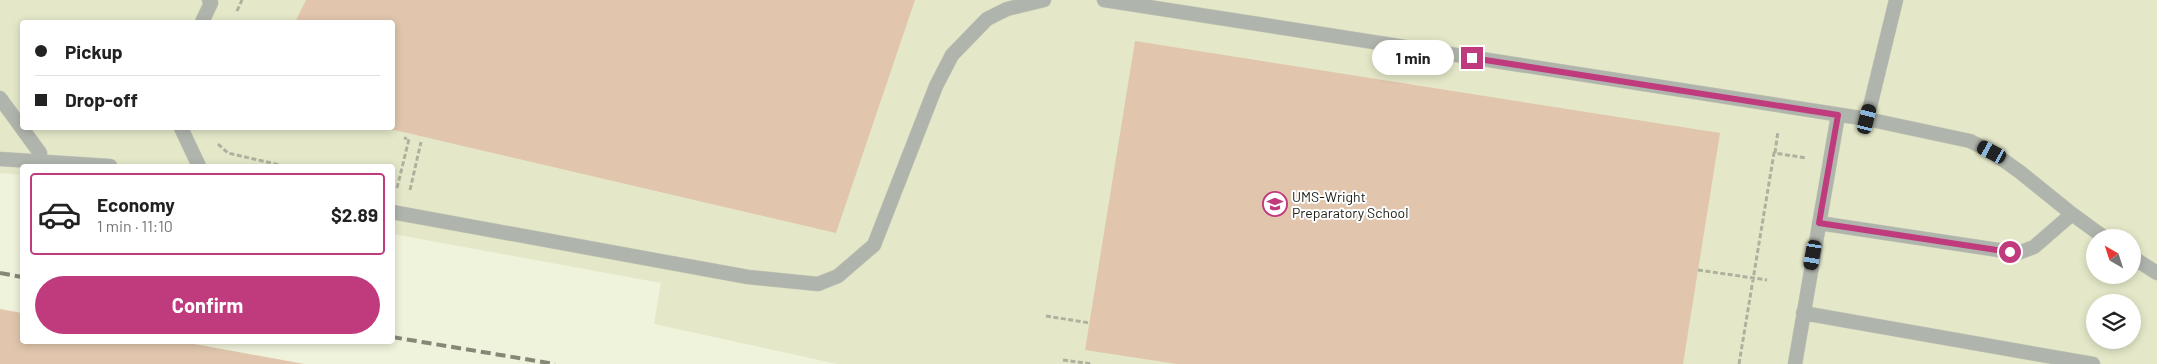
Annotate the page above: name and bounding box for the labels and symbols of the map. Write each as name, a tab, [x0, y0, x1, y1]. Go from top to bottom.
callout: 1 min	[1372, 40, 1454, 76]
route end	[1461, 47, 1483, 69]
car	[1856, 103, 1877, 135]
car	[1975, 138, 2008, 166]
place label: UMS-Wright Preparatory School	[1292, 188, 1408, 221]
school or university icon: UMS-Wright Preparatory School	[1262, 191, 1288, 217]
north arrow	[2086, 229, 2141, 284]
car	[1803, 239, 1822, 271]
route start	[1999, 241, 2021, 263]

